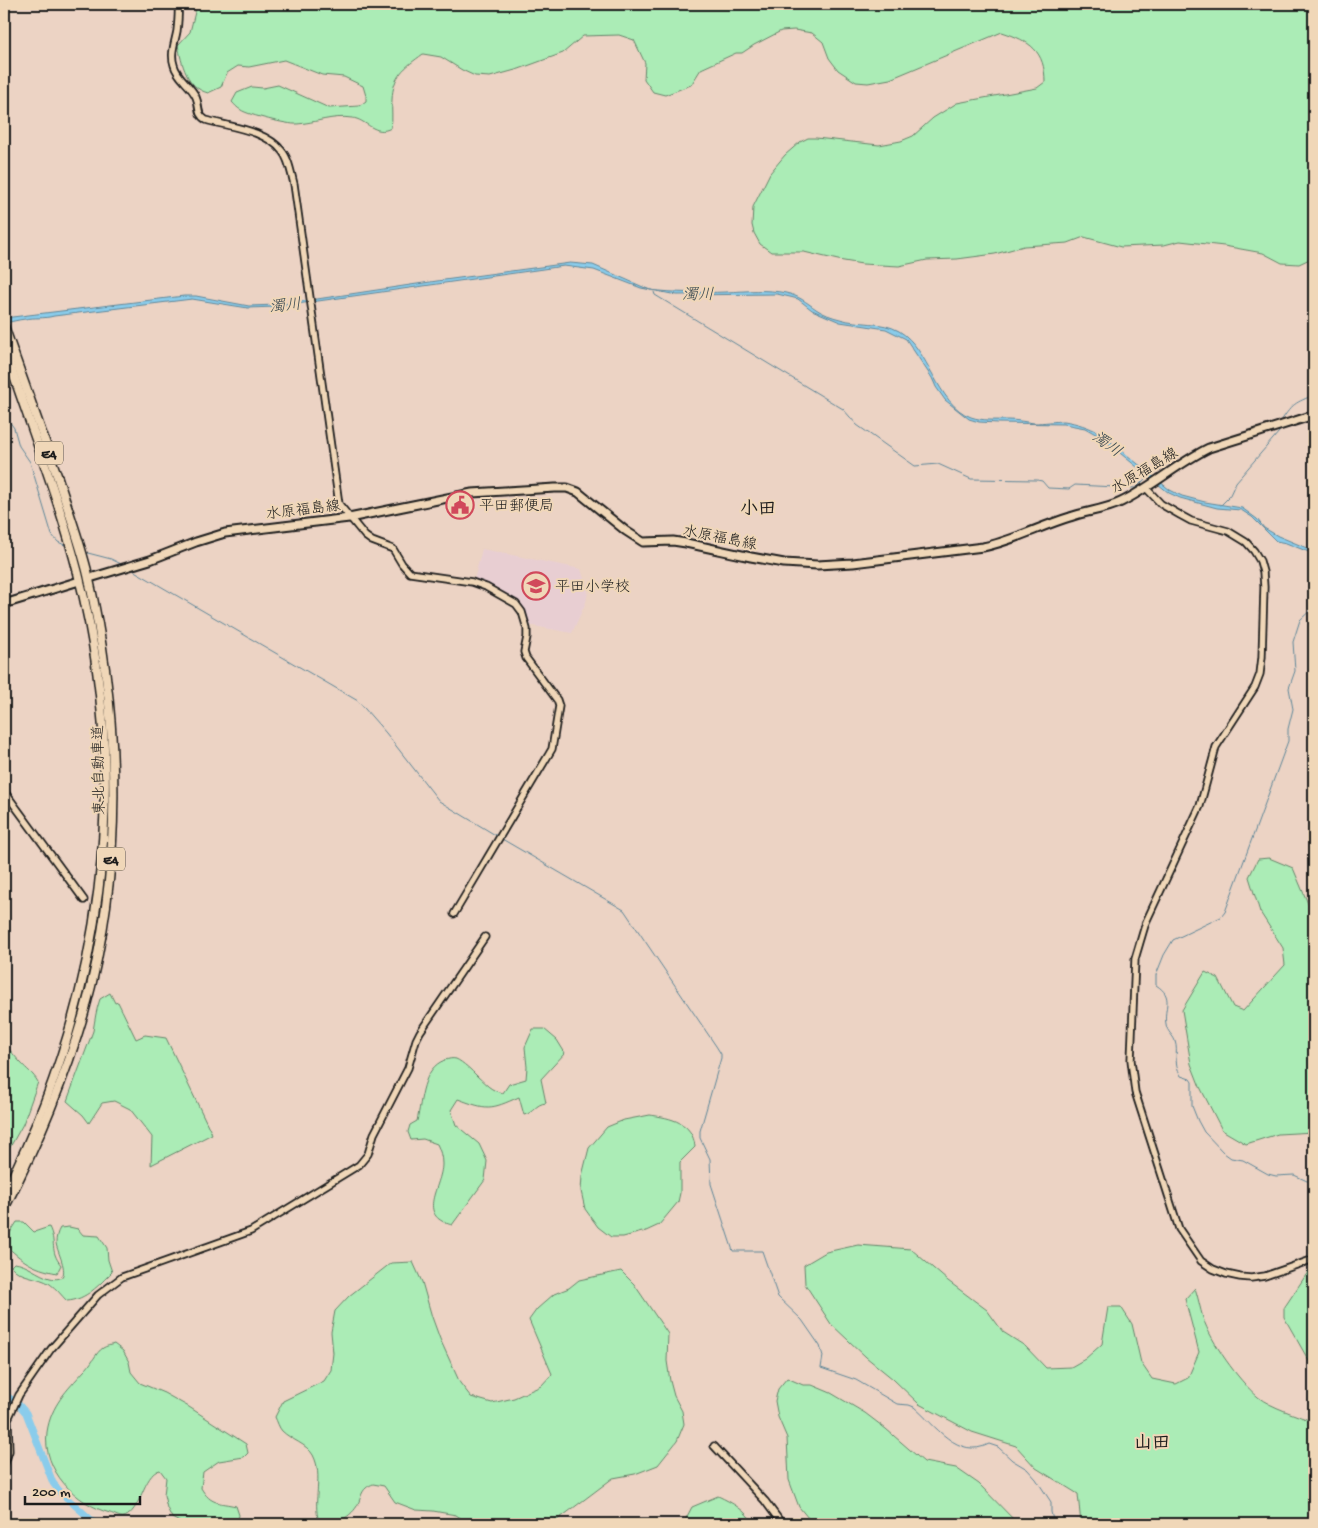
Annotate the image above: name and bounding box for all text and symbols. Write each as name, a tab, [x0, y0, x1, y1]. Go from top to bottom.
water label: 濁川	[682, 286, 714, 306]
water label: 濁川	[268, 295, 302, 319]
water label: 濁川	[1087, 428, 1125, 463]
road number: E4	[35, 442, 63, 464]
street label: 水原福島線	[1108, 444, 1182, 499]
public building icon: 平田郵便局	[445, 490, 475, 520]
street label: 水原福島線	[265, 496, 342, 524]
place label: 平田郵便局	[479, 498, 554, 516]
district label: 小田	[740, 499, 776, 521]
street label: 水原福島線	[681, 522, 758, 555]
school or university icon: 平田小学校	[521, 571, 551, 601]
place label: 平田小学校	[555, 579, 630, 597]
street label: 東北自動車道	[89, 725, 110, 815]
road number: E4	[97, 848, 125, 871]
district label: 山田	[1134, 1433, 1170, 1455]
scale bar	[25, 1473, 140, 1505]
text: 200 m	[32, 1484, 71, 1502]

